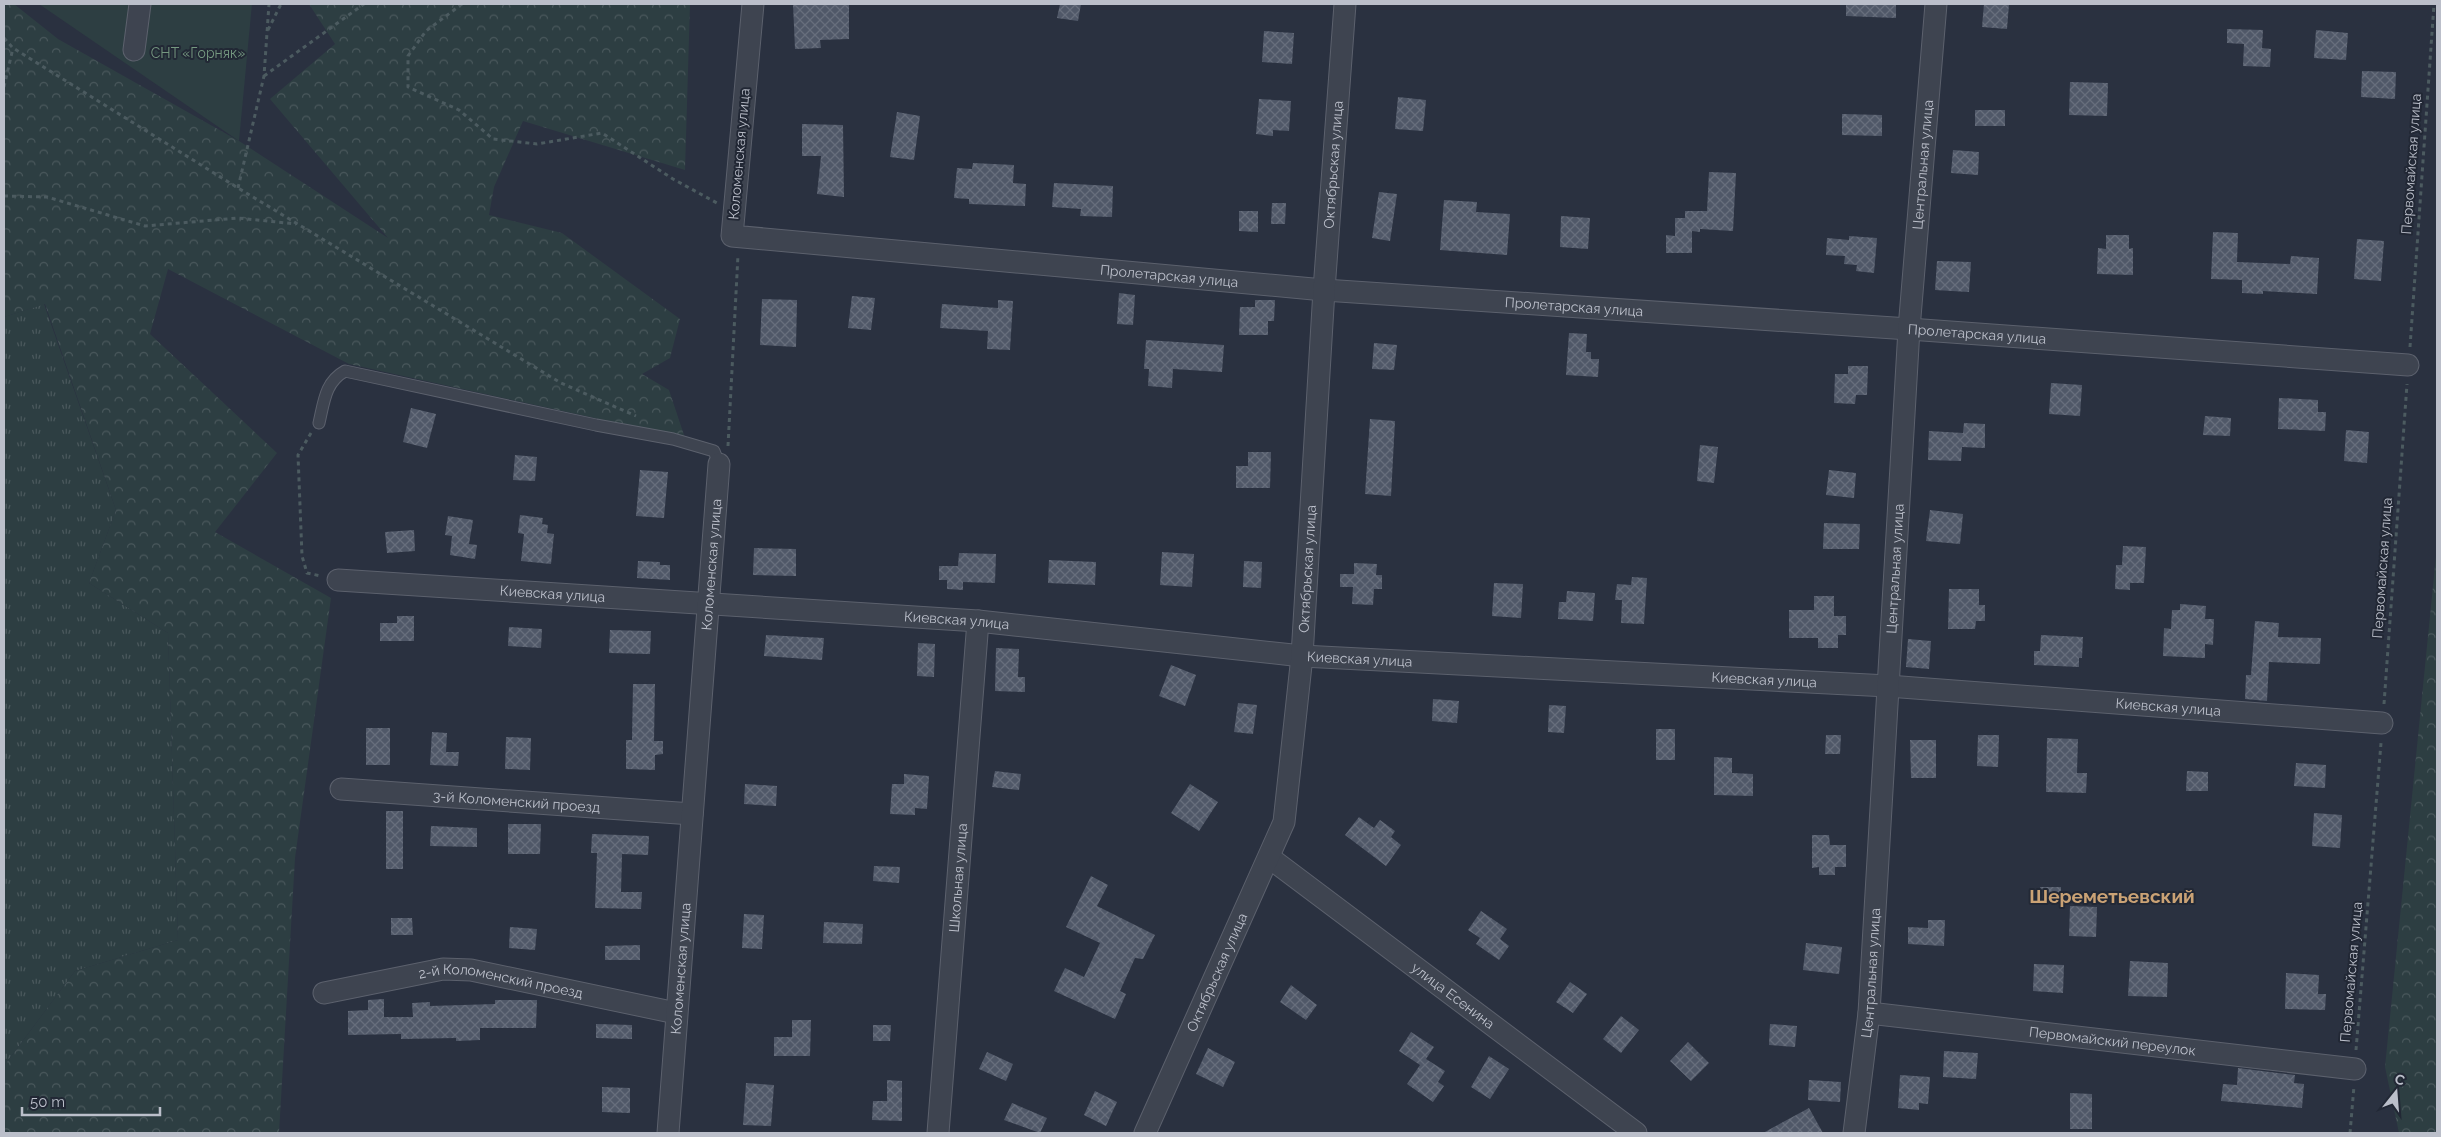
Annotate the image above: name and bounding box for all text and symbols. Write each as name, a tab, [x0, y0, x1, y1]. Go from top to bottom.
park label: СНТ «Горняк»	[151, 45, 245, 61]
street label: Коломенская улица	[725, 88, 753, 220]
street label: Первомайская улица	[2398, 93, 2424, 235]
street label: Центральная улица	[1909, 99, 1936, 230]
street label: Октябрьская улица	[1321, 100, 1346, 229]
street label: Пролетарская улица	[1099, 262, 1239, 290]
street label: Пролетарская улица	[1504, 294, 1644, 319]
street label: Пролетарская улица	[1907, 321, 2047, 347]
street label: Первомайская улица	[2369, 497, 2395, 639]
street label: Коломенская улица	[698, 498, 724, 631]
street label: Центральная улица	[1883, 503, 1907, 634]
street label: Октябрьская улица	[1295, 504, 1319, 633]
street label: Киевская улица	[499, 582, 606, 605]
street label: Киевская улица	[904, 608, 1010, 632]
street label: Киевская улица	[1307, 648, 1413, 670]
street label: Киевская улица	[1711, 669, 1817, 690]
street label: Киевская улица	[2115, 695, 2222, 719]
street label: 3-й Коломенский проезд	[432, 788, 601, 815]
street label: Школьная улица	[946, 823, 970, 933]
district label: Шереметьевский	[2029, 885, 2195, 907]
street label: Первомайская улица	[2337, 901, 2365, 1043]
street label: Коломенская улица	[668, 902, 694, 1035]
street label: Центральная улица	[1858, 907, 1883, 1039]
street label: Октябрьская улица	[1183, 910, 1250, 1034]
street label: улица Есенина	[1408, 959, 1498, 1032]
street label: 2-й Коломенский проезд	[417, 961, 584, 1001]
street label: Первомайский переулок	[2028, 1023, 2197, 1059]
north arrow	[2371, 1067, 2421, 1117]
text: С	[2393, 1071, 2407, 1089]
scale bar	[22, 1084, 160, 1116]
text: 50 m	[30, 1093, 65, 1111]

